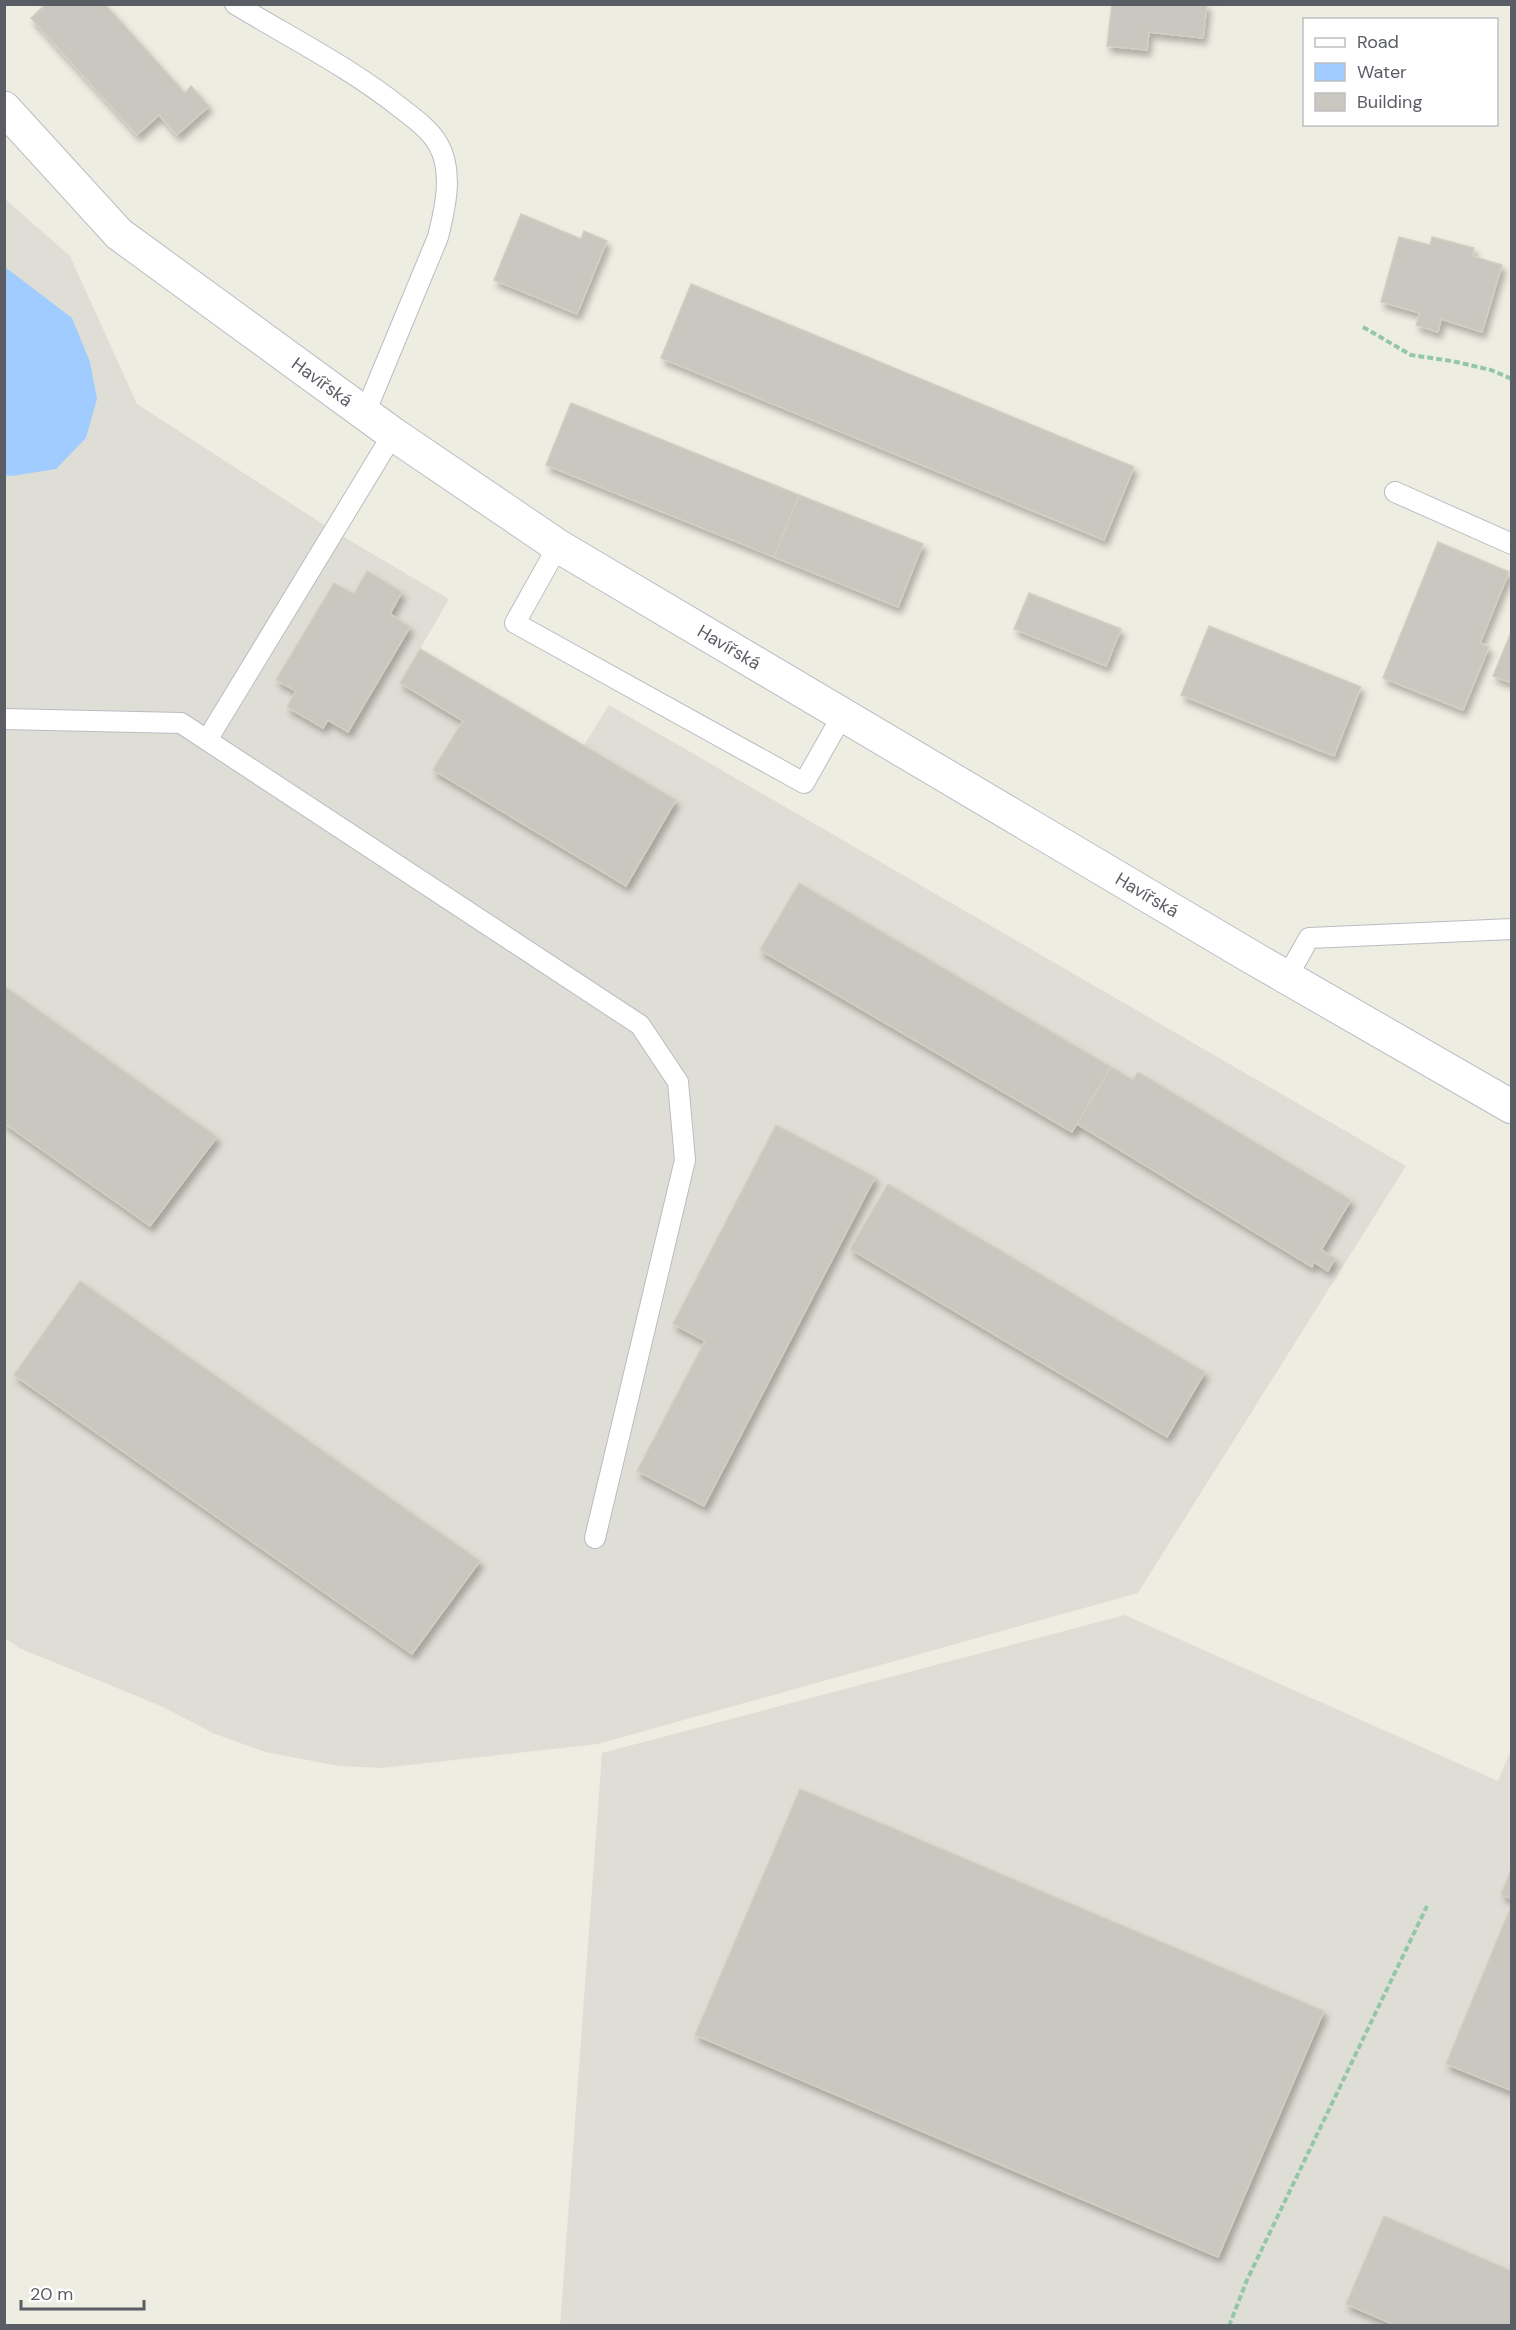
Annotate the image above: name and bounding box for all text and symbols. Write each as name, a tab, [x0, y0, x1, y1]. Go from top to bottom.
legend	[1303, 18, 1498, 126]
text: Road	[1357, 30, 1399, 54]
text: Water	[1357, 60, 1407, 84]
text: Building	[1357, 90, 1422, 114]
street label: Havířská	[287, 352, 357, 412]
street label: Havířská	[693, 619, 765, 675]
street label: Havířská	[1111, 867, 1183, 923]
scale bar	[21, 2273, 144, 2311]
text: 20 m	[30, 2282, 73, 2306]

